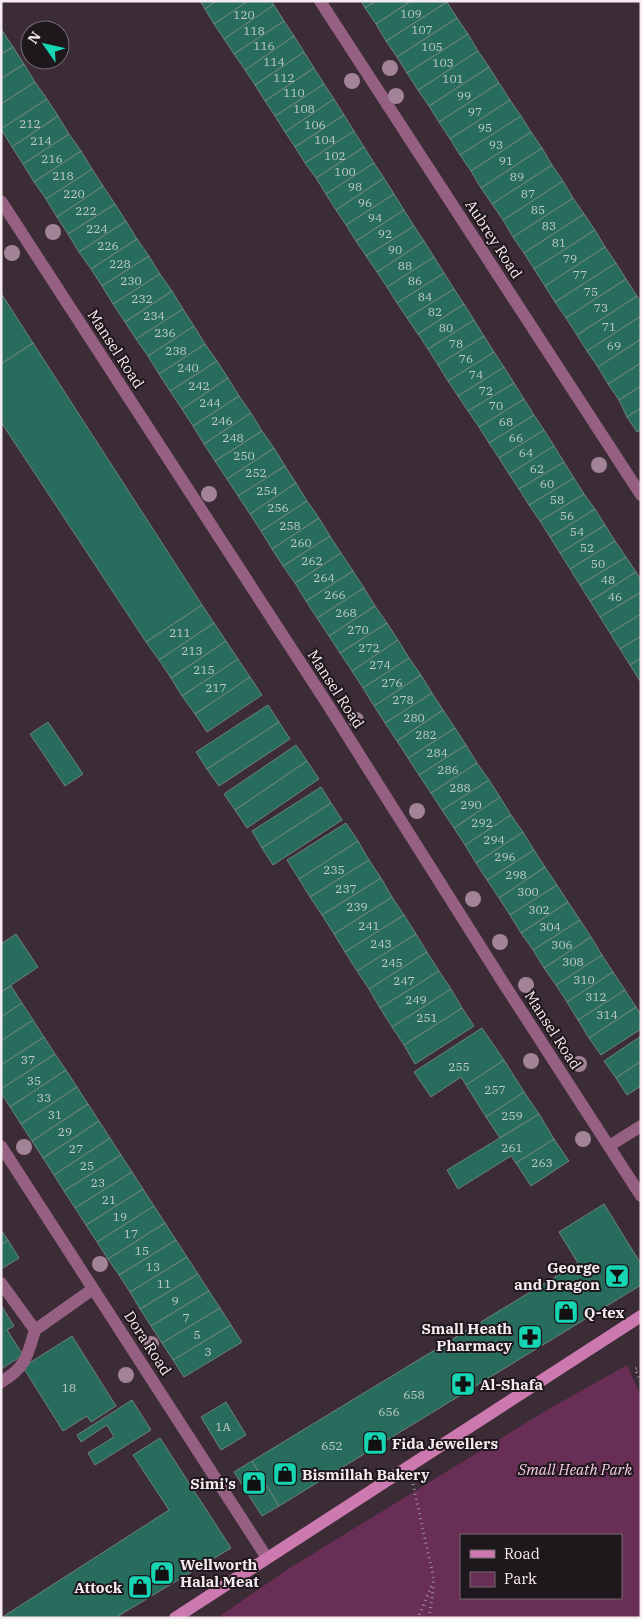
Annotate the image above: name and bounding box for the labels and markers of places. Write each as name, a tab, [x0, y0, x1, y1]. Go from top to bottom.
place label: George and Dragon	[514, 1258, 600, 1294]
bar icon: George and Dragon	[604, 1263, 630, 1289]
shop icon: Q-tex	[553, 1299, 579, 1325]
place label: Q-tex	[584, 1303, 625, 1322]
place label: Small Heath Pharmacy	[422, 1319, 512, 1355]
pharmacy icon: Small Heath Pharmacy	[517, 1324, 543, 1350]
pharmacy icon: Al-Shafa	[450, 1371, 476, 1397]
place label: Al-Shafa	[480, 1375, 543, 1394]
shop icon: Fida Jewellers	[362, 1430, 388, 1456]
place label: Fida Jewellers	[392, 1434, 498, 1453]
shop icon: Bismillah Bakery	[272, 1461, 298, 1487]
place label: Bismillah Bakery	[302, 1465, 430, 1484]
shop icon: Simi's	[241, 1470, 267, 1496]
place label: Simi's	[190, 1474, 236, 1493]
place label: Wellworth Halal Meat	[180, 1555, 259, 1591]
shop icon: Wellworth Halal Meat	[149, 1560, 175, 1586]
shop icon: Attock	[127, 1574, 153, 1600]
place label: Attock	[74, 1578, 123, 1597]

